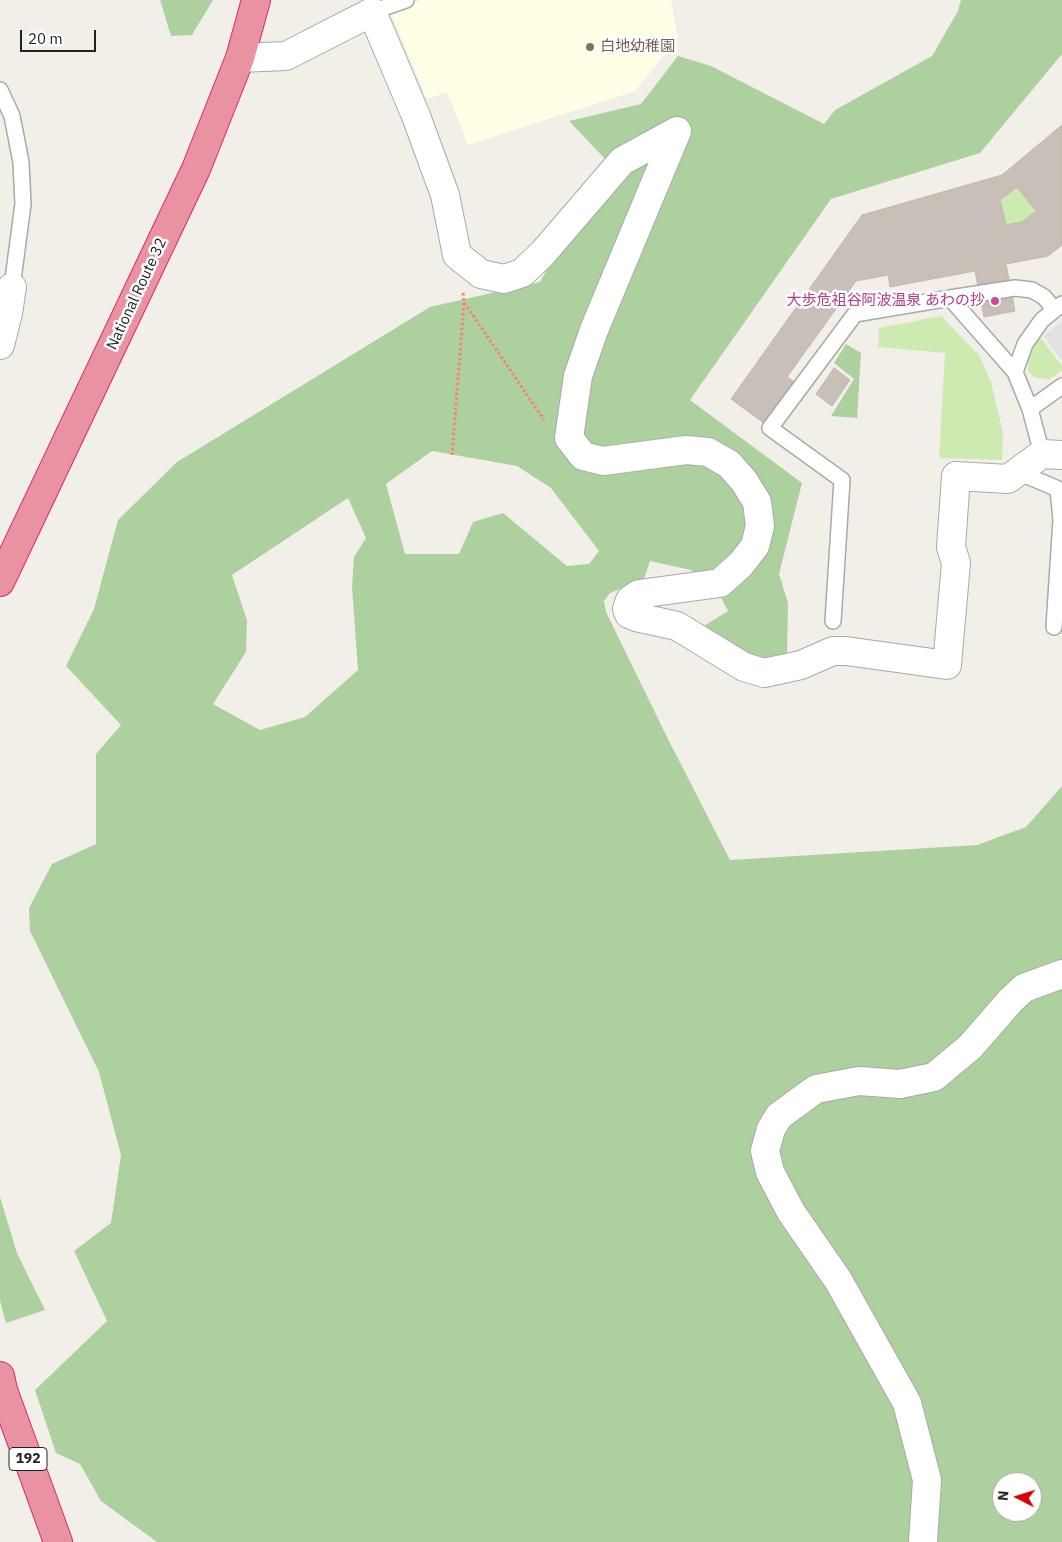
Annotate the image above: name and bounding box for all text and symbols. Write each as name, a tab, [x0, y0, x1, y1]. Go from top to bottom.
scale bar	[22, 20, 99, 52]
text: 20 m	[28, 29, 63, 48]
place label: 白地幼稚園	[600, 38, 675, 56]
marker: 白地幼稚園	[584, 41, 596, 53]
street label: National Route 32	[103, 235, 171, 353]
place label: 大歩危祖谷阿波温泉 あわの抄	[786, 292, 985, 310]
marker: 大歩危祖谷阿波温泉 あわの抄	[989, 295, 1001, 307]
road number: 192	[9, 1448, 47, 1470]
north arrow	[992, 1472, 1042, 1522]
text: N	[994, 1490, 1012, 1502]

